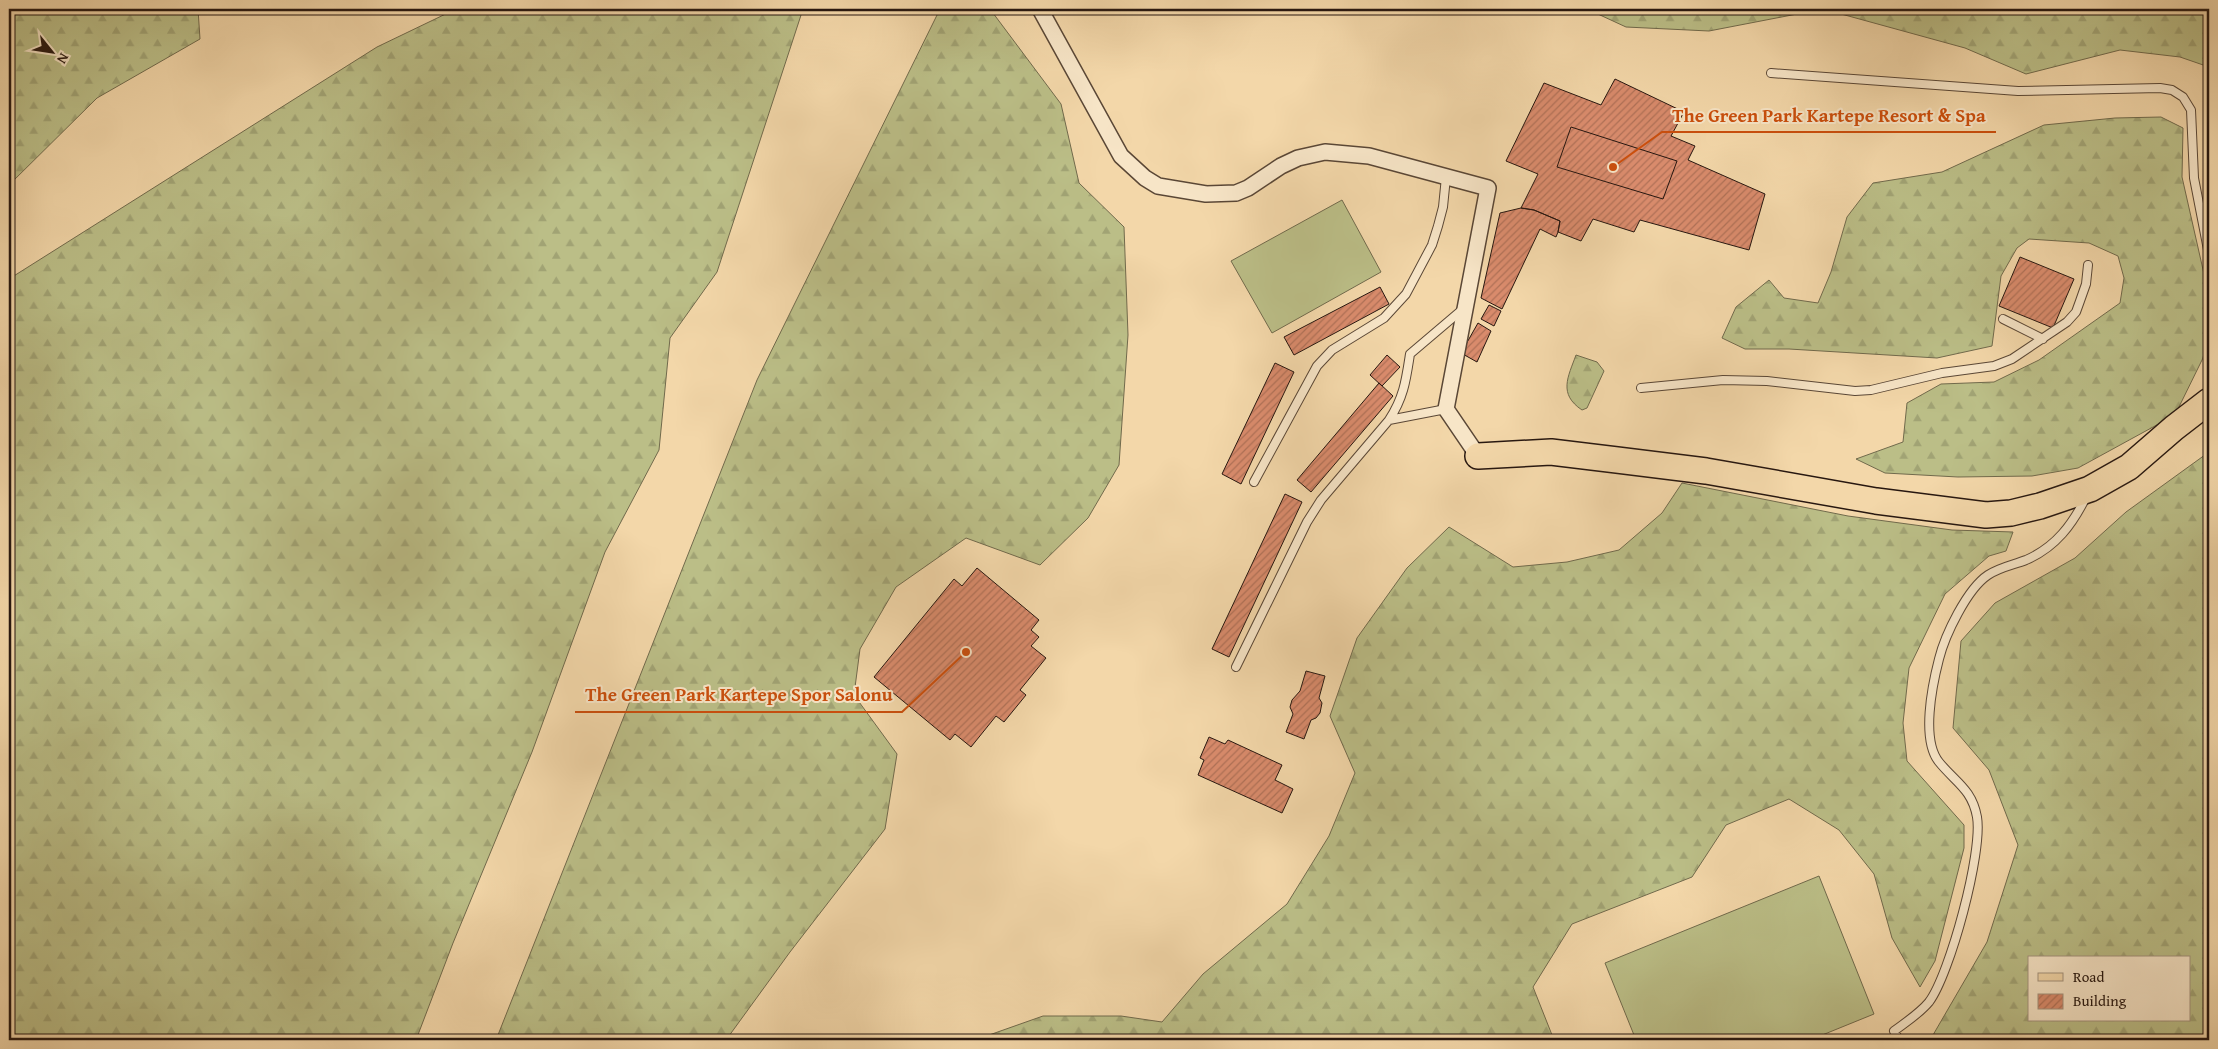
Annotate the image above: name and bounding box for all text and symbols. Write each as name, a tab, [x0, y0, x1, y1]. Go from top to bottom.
north arrow	[28, 28, 78, 78]
text: N	[52, 49, 74, 68]
callout: The Green Park Kartepe Resort & Spa	[1662, 98, 1996, 132]
text: The Green Park Kartepe Resort & Spa	[1672, 101, 1986, 129]
callout: The Green Park Kartepe Spor Salonu	[575, 678, 902, 712]
text: The Green Park Kartepe Spor Salonu	[585, 680, 893, 708]
legend	[2028, 956, 2190, 1022]
text: Road	[2073, 966, 2104, 987]
text: Building	[2073, 990, 2127, 1011]

